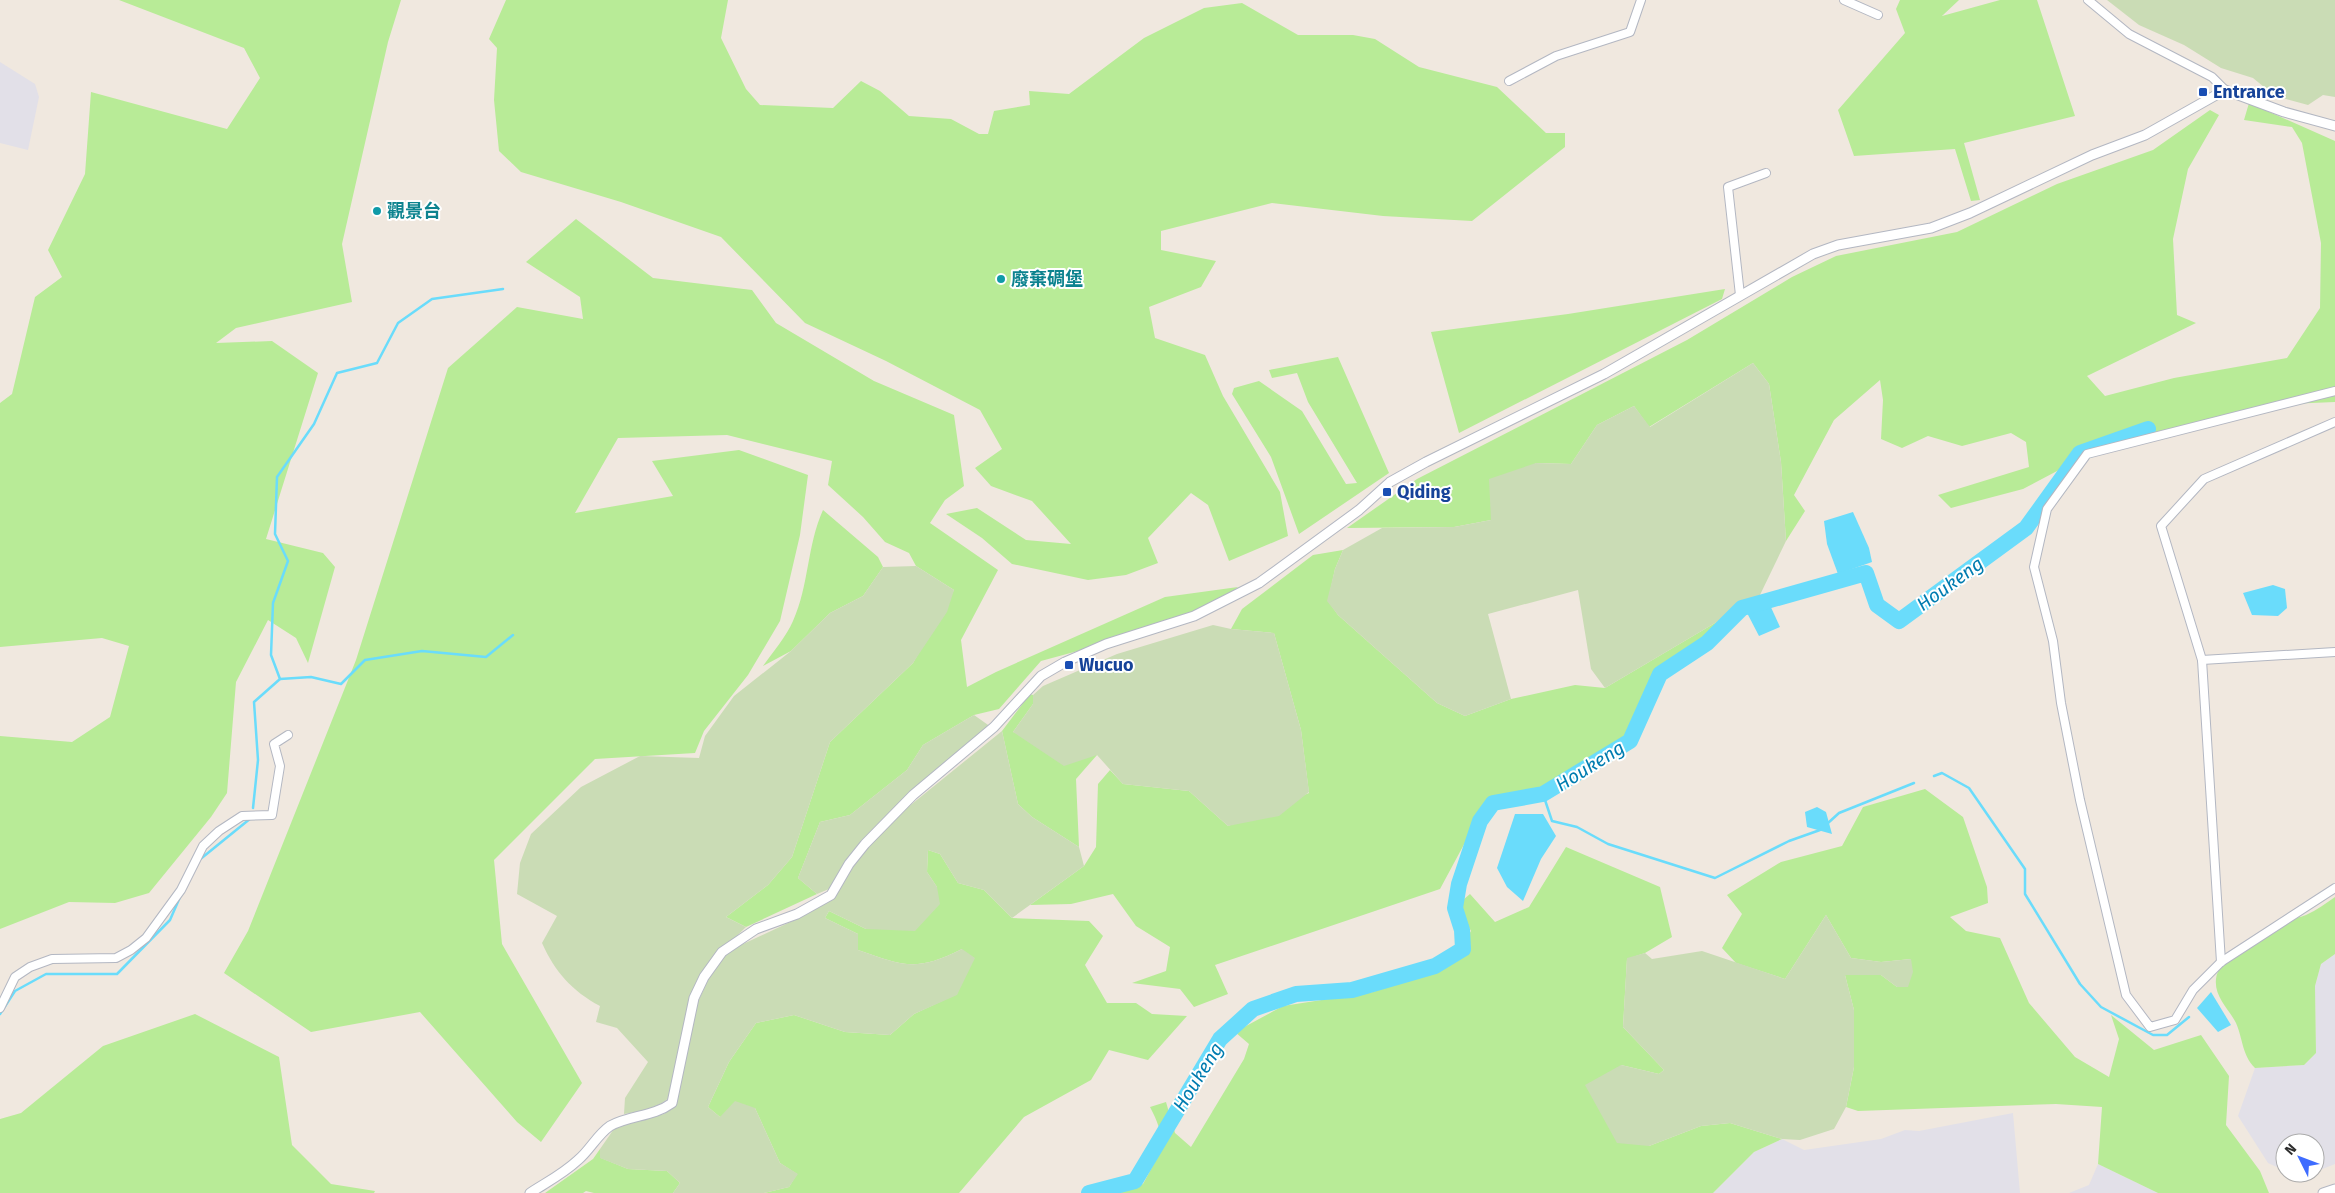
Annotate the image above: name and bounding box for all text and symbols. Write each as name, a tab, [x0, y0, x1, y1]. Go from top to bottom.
place label: Entrance	[2213, 81, 2285, 103]
marker: Entrance	[2197, 86, 2209, 98]
place label: 觀景台	[387, 200, 441, 222]
marker: 觀景台	[371, 205, 383, 217]
place label: 廢棄碉堡	[1011, 268, 1083, 290]
marker: 廢棄碉堡	[995, 273, 1007, 285]
place label: Qiding	[1397, 481, 1451, 503]
marker: Qiding	[1381, 486, 1393, 498]
water label: Houkeng	[1912, 552, 1988, 616]
place label: Wucuo	[1079, 654, 1134, 676]
marker: Wucuo	[1063, 659, 1075, 671]
water label: Houkeng	[1551, 736, 1629, 796]
water label: Houkeng	[1168, 1038, 1228, 1116]
north arrow	[2275, 1133, 2325, 1183]
text: N	[2281, 1140, 2300, 1159]

